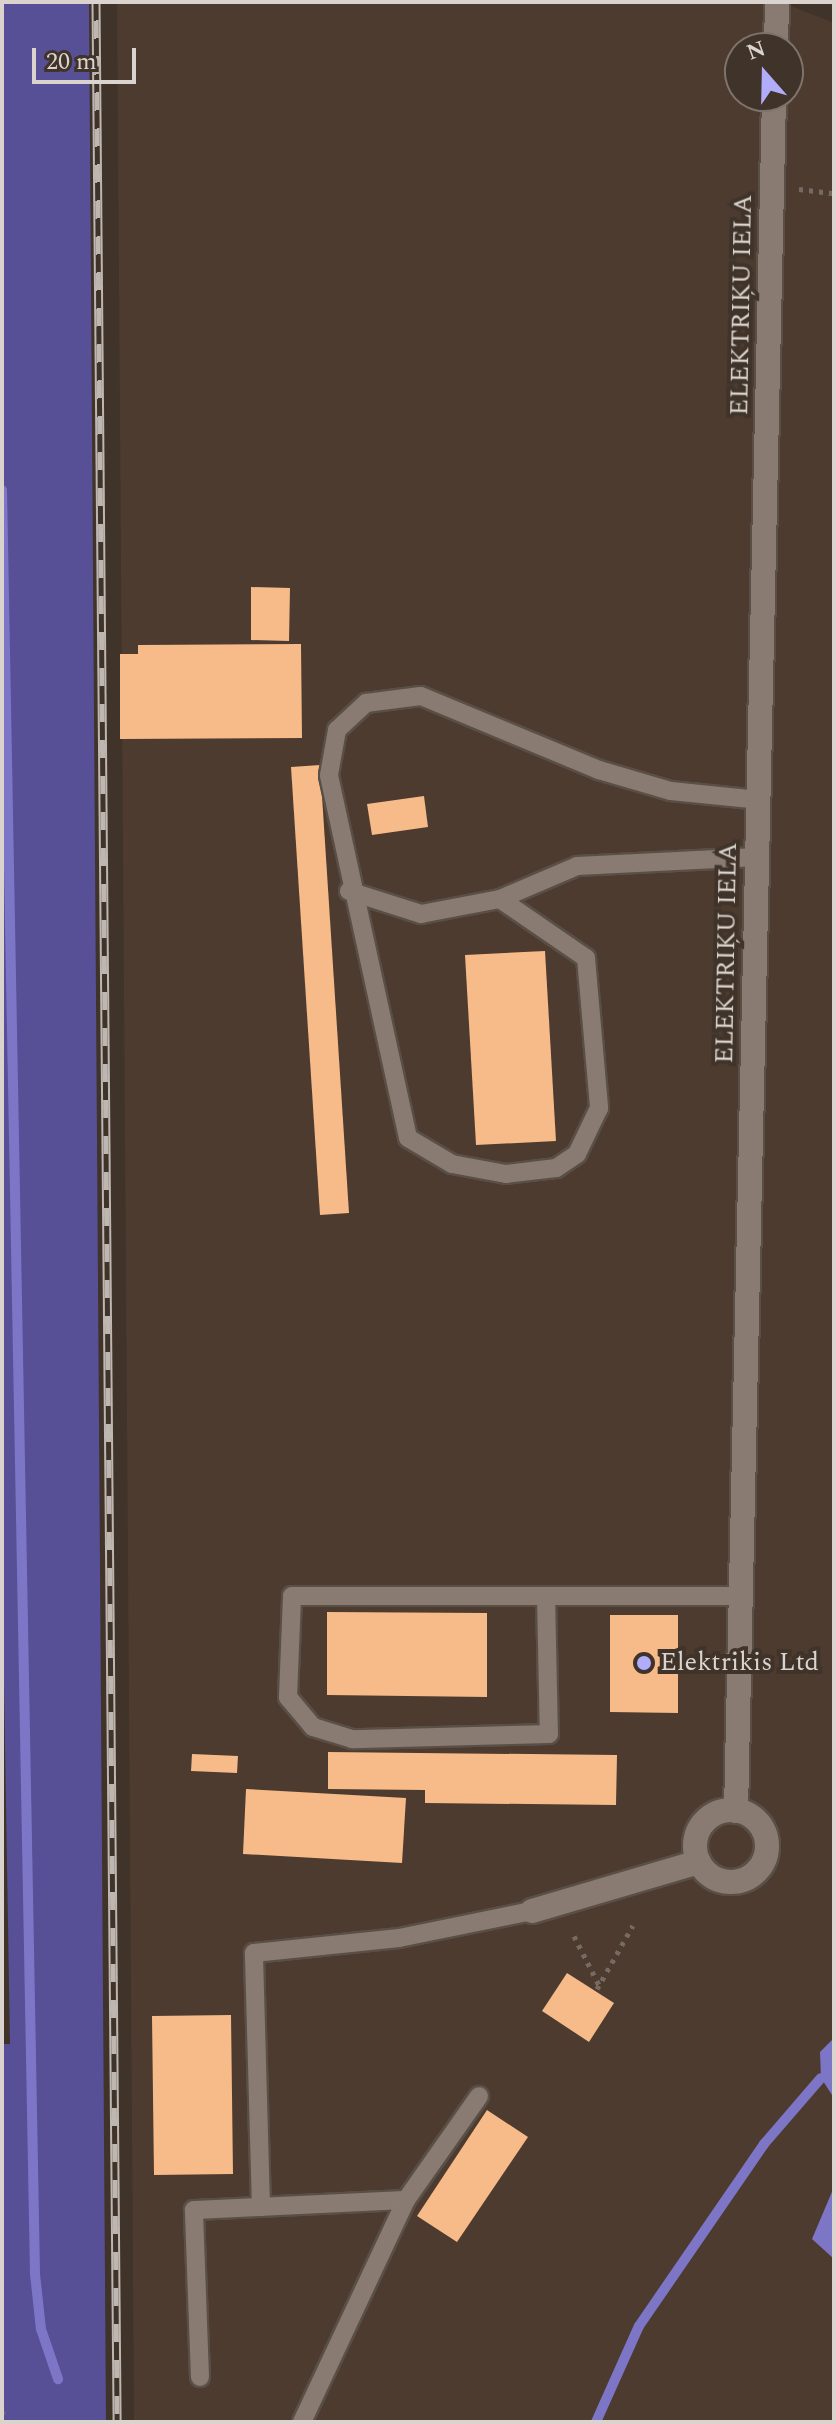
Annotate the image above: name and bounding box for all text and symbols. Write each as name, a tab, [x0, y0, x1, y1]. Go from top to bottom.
scale bar	[36, 32, 140, 82]
north arrow	[724, 32, 804, 112]
text: N	[742, 32, 770, 69]
text: 20 m	[46, 44, 97, 80]
street label: ELEKTRIĶU IELA	[724, 194, 760, 416]
street label: ELEKTRIĶU IELA	[709, 842, 745, 1064]
place label: Elektrikis Ltd	[660, 1647, 819, 1679]
marker: Elektrikis Ltd	[635, 1654, 653, 1672]

